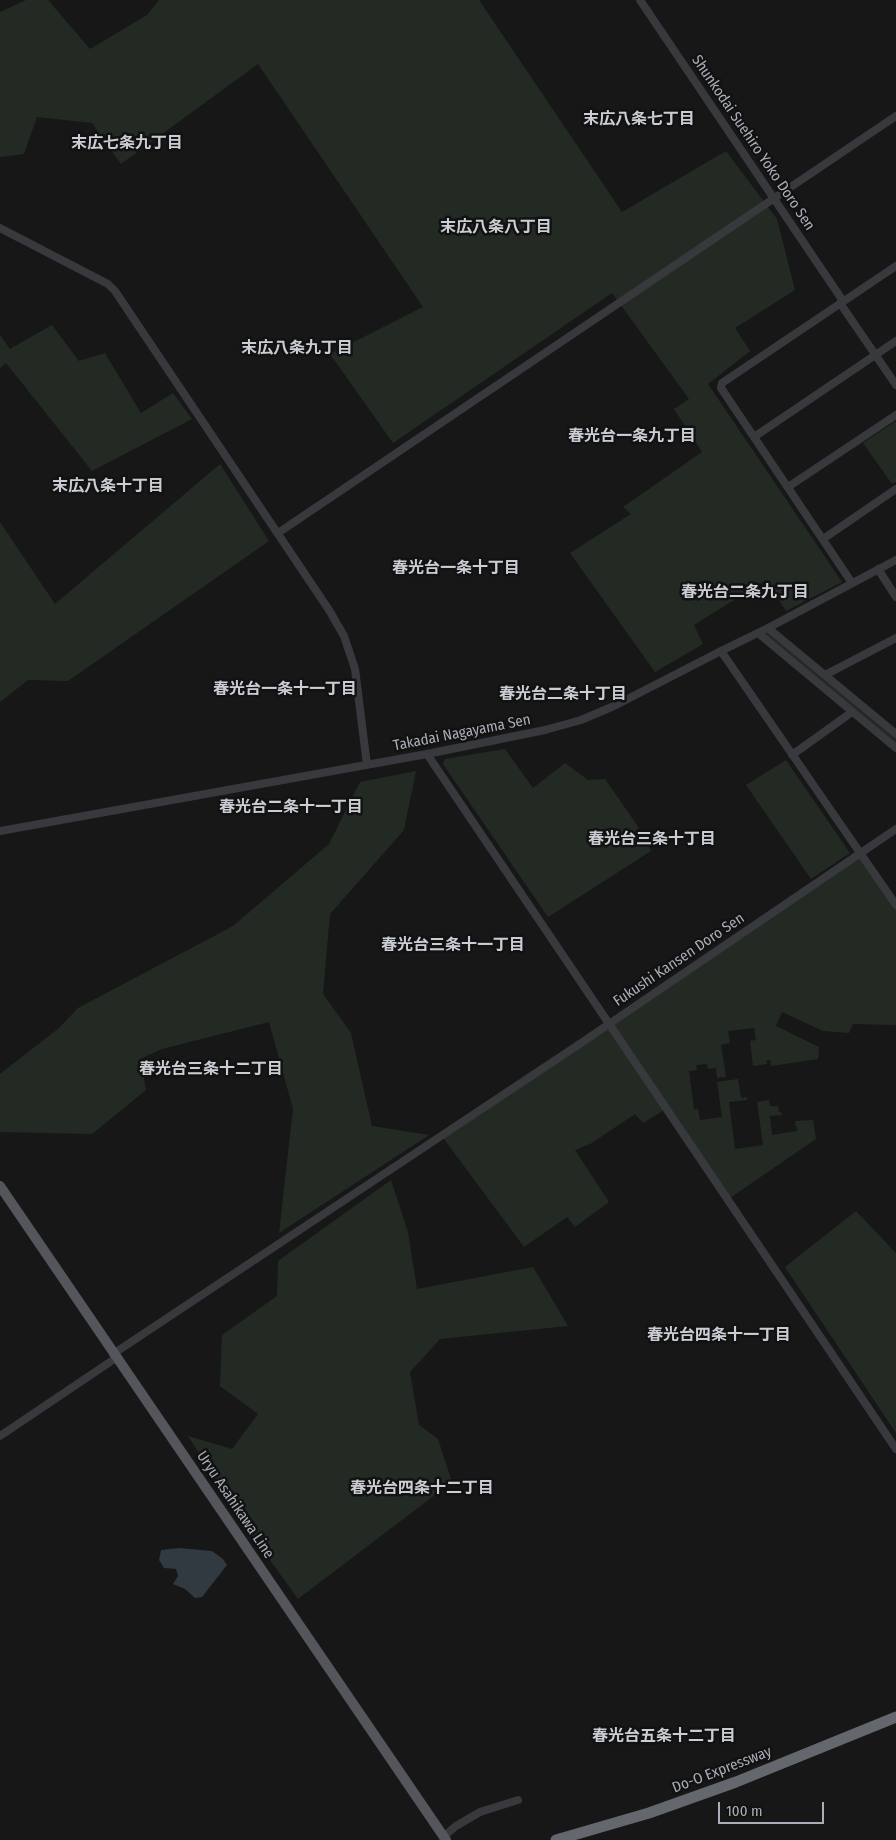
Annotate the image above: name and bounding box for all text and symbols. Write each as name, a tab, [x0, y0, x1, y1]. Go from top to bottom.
street label: Shunkodai Suehiro Yoko Doro Sen	[688, 52, 818, 234]
district label: 末広八条七丁目	[583, 110, 695, 130]
district label: 末広七条九丁目	[71, 134, 183, 154]
district label: 末広八条八丁目	[440, 218, 552, 238]
district label: 末広八条九丁目	[241, 339, 353, 359]
district label: 春光台一条九丁目	[568, 427, 696, 447]
district label: 末広八条十丁目	[52, 477, 164, 497]
district label: 春光台一条十丁目	[392, 559, 520, 579]
district label: 春光台二条九丁目	[681, 583, 809, 603]
district label: 春光台一条十一丁目	[213, 680, 357, 700]
district label: 春光台二条十丁目	[499, 685, 627, 705]
street label: Takadai Nagayama Sen	[392, 711, 532, 755]
district label: 春光台二条十一丁目	[219, 798, 363, 818]
district label: 春光台三条十丁目	[588, 830, 716, 850]
street label: Fukushi Kansen Doro Sen	[610, 909, 748, 1011]
district label: 春光台三条十一丁目	[381, 936, 525, 956]
district label: 春光台三条十二丁目	[139, 1060, 283, 1080]
district label: 春光台四条十一丁目	[647, 1326, 791, 1346]
street label: Uryu Asahikawa Line	[192, 1448, 278, 1562]
district label: 春光台四条十二丁目	[350, 1479, 494, 1499]
district label: 春光台五条十二丁目	[592, 1727, 736, 1747]
street label: Do-O Expressway	[670, 1743, 774, 1797]
scale bar	[721, 1792, 827, 1824]
text: 100 m	[726, 1802, 763, 1820]

